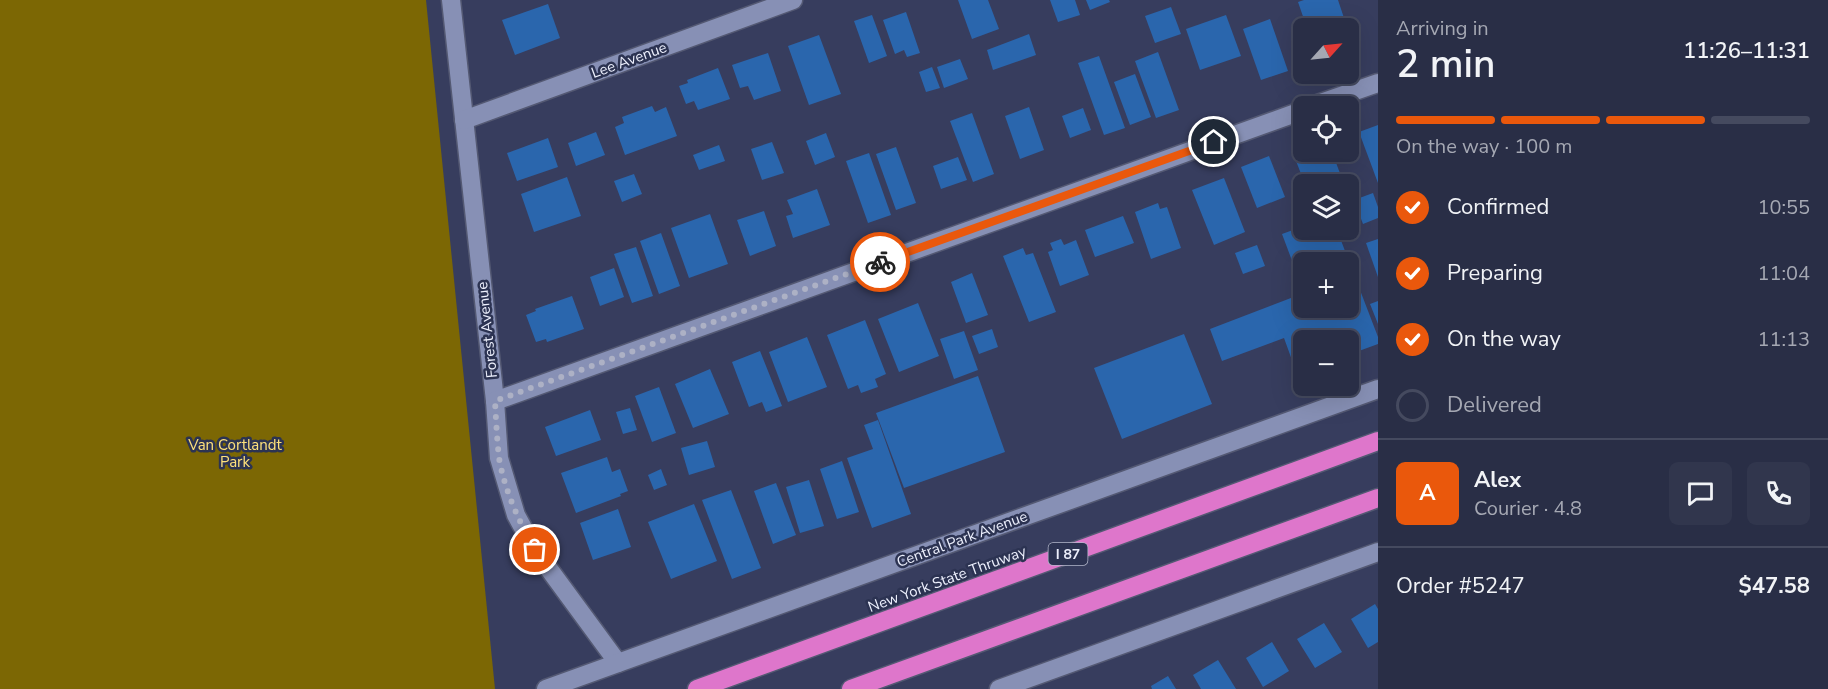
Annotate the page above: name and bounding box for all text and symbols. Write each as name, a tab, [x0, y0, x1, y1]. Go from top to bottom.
text: Arriving in	[1396, 15, 1489, 42]
north arrow	[1293, 18, 1359, 84]
map controls	[1293, 18, 1359, 396]
text: 11:26–11:31	[1683, 36, 1810, 66]
street label: Lee Avenue	[588, 37, 670, 83]
text: 2 min	[1396, 38, 1495, 91]
button: locate	[1293, 96, 1359, 162]
pin	[1188, 116, 1239, 167]
icon: home	[1197, 125, 1230, 158]
text: On the way · 100 m	[1396, 133, 1572, 160]
button: layers	[1293, 174, 1359, 240]
icon: check	[1396, 191, 1429, 224]
text: Confirmed	[1447, 192, 1549, 222]
text: 10:55	[1757, 194, 1810, 221]
courier	[850, 232, 910, 292]
icon: bike	[864, 246, 897, 279]
button: +	[1293, 252, 1359, 318]
icon: check	[1396, 257, 1429, 290]
text: Preparing	[1447, 258, 1543, 288]
text: 11:04	[1757, 260, 1810, 287]
street label: Forest Avenue	[472, 281, 502, 379]
icon: check	[1396, 323, 1429, 356]
text: On the way	[1447, 324, 1561, 354]
text: 11:13	[1757, 326, 1810, 353]
button: −	[1293, 330, 1359, 396]
text: Delivered	[1447, 390, 1542, 420]
park label: Van Cortlandt Park	[187, 435, 283, 472]
button: chat	[1669, 462, 1732, 525]
button: phone	[1747, 462, 1810, 525]
text: Alex	[1474, 465, 1521, 495]
text: A	[1419, 478, 1436, 508]
text: Courier · 4.8	[1474, 495, 1582, 522]
street label: Central Park Avenue	[894, 506, 1030, 572]
pin	[509, 524, 560, 575]
icon: bag	[518, 533, 551, 566]
street label: New York State Thruway	[865, 541, 1029, 617]
road number: I 87	[1048, 543, 1088, 565]
text: Order #5247	[1396, 571, 1525, 601]
text: $47.58	[1739, 571, 1810, 601]

